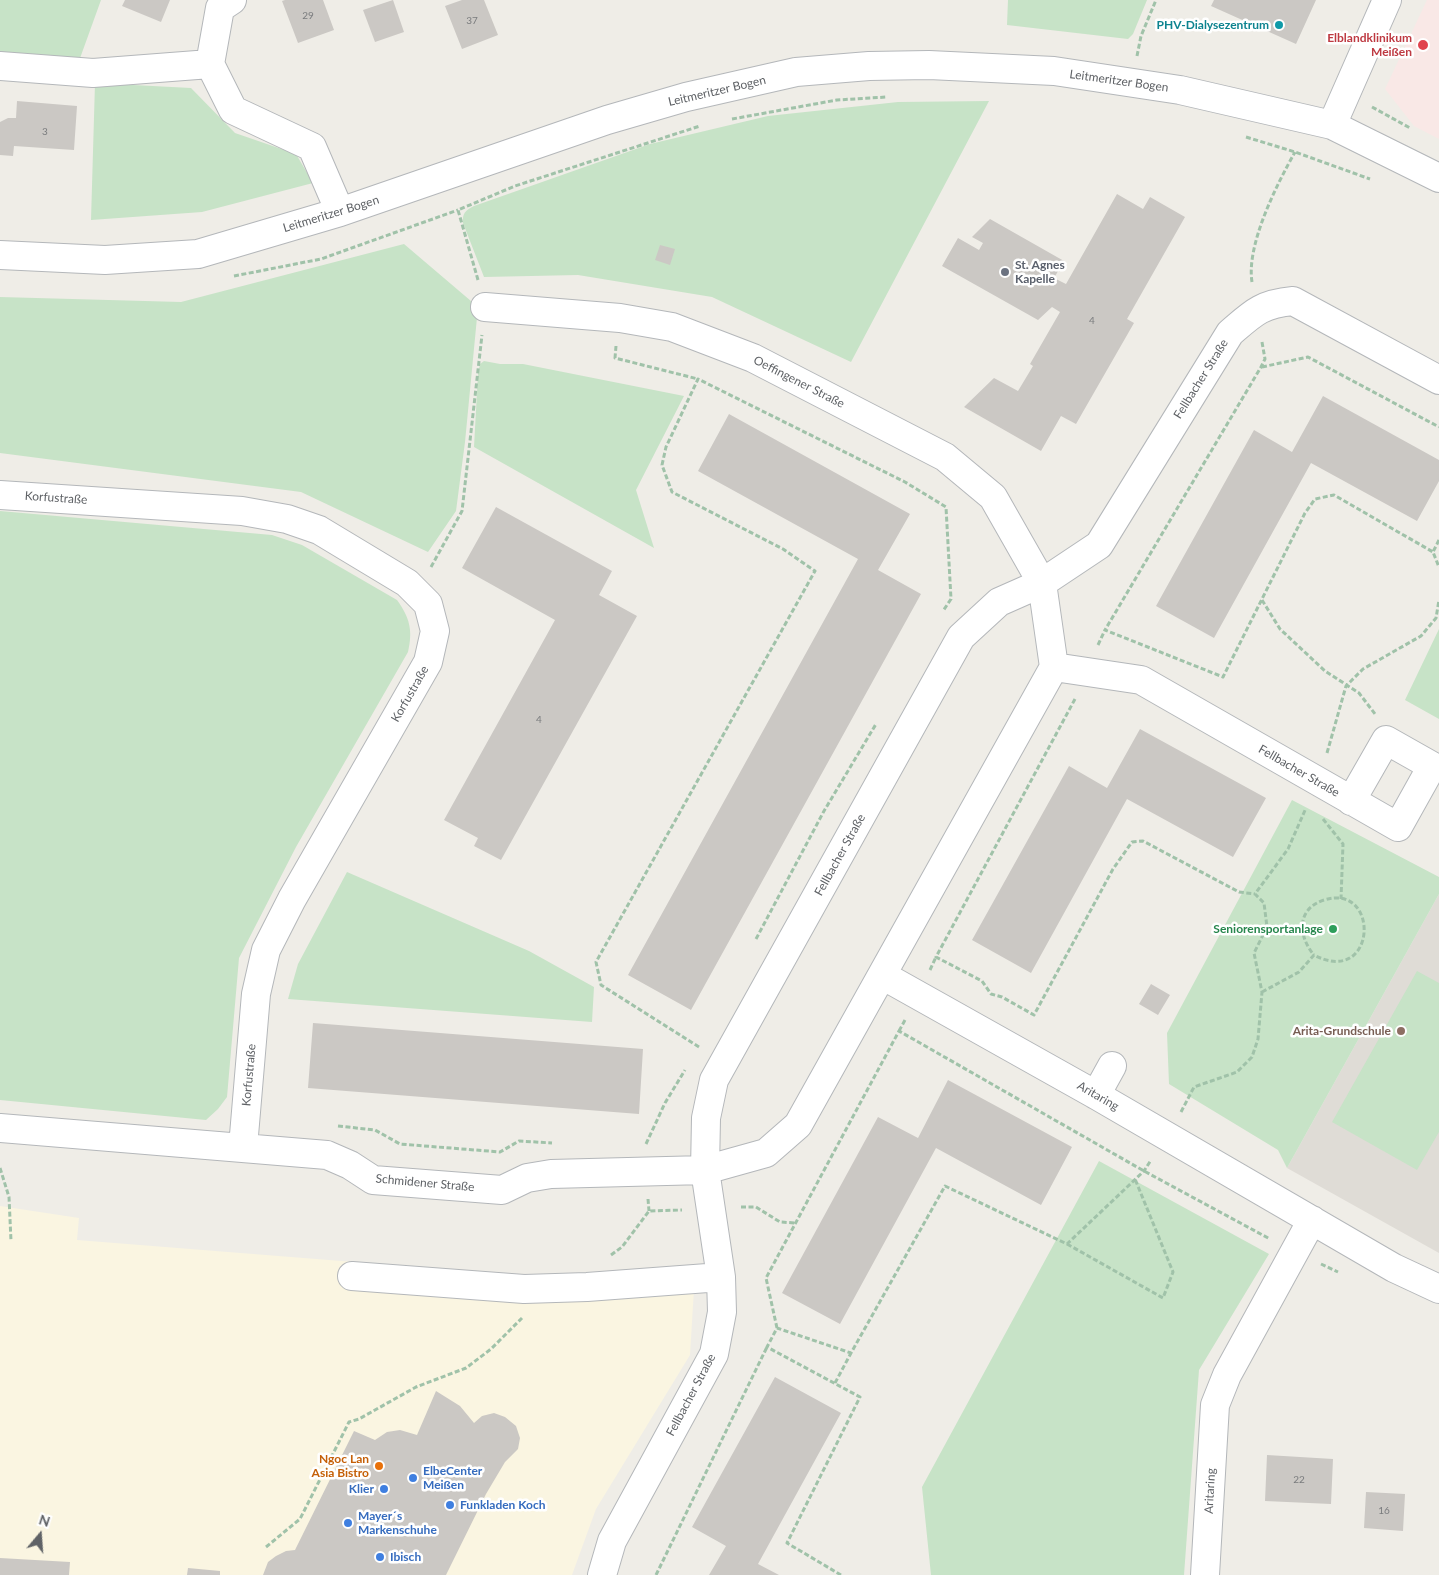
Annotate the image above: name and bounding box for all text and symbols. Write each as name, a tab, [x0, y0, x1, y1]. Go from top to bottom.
house number: 29	[302, 10, 314, 22]
house number: 37	[466, 15, 478, 27]
place label: PHV-Dialysezentrum	[1157, 18, 1269, 32]
marker: PHV-Dialysezentrum	[1273, 19, 1285, 31]
place label: Elblandklinikum Meißen	[1327, 31, 1412, 59]
marker: Elblandklinikum Meißen	[1416, 38, 1430, 52]
street label: Leitmeritzer Bogen	[1069, 67, 1169, 95]
street label: Leitmeritzer Bogen	[667, 73, 767, 109]
house number: 3	[42, 126, 48, 138]
street label: Leitmeritzer Bogen	[281, 193, 381, 235]
place label: St. Agnes Kapelle	[1015, 258, 1065, 286]
marker: St. Agnes Kapelle	[999, 266, 1011, 278]
house number: 4	[1089, 315, 1095, 327]
street label: Fellbacher Straße	[1171, 337, 1231, 421]
street label: Oeffingener Straße	[751, 353, 847, 411]
street label: Korfustraße	[24, 489, 88, 507]
street label: Korfustraße	[388, 663, 432, 725]
house number: 4	[536, 714, 542, 726]
street label: Fellbacher Straße	[1256, 742, 1342, 800]
street label: Fellbacher Straße	[812, 812, 868, 898]
place label: Seniorensportanlage	[1213, 922, 1323, 936]
marker: Seniorensportanlage	[1327, 923, 1339, 935]
place label: Arita-Grundschule	[1293, 1024, 1391, 1038]
marker: Arita-Grundschule	[1395, 1025, 1407, 1037]
street label: Korfustraße	[239, 1043, 259, 1107]
street label: Aritaring	[1075, 1078, 1121, 1114]
street label: Schmidener Straße	[375, 1172, 475, 1194]
street label: Fellbacher Straße	[663, 1351, 719, 1439]
place label: Ngoc Lan Asia Bistro	[312, 1452, 369, 1480]
marker: Ngoc Lan Asia Bistro	[373, 1460, 385, 1472]
place label: ElbeCenter Meißen	[423, 1464, 482, 1492]
street label: Aritaring	[1202, 1468, 1218, 1514]
marker: ElbeCenter Meißen	[407, 1472, 419, 1484]
house number: 22	[1293, 1474, 1305, 1486]
place label: Klier	[349, 1482, 374, 1496]
marker: Klier	[378, 1483, 390, 1495]
place label: Funkladen Koch	[460, 1498, 546, 1512]
marker: Funkladen Koch	[444, 1499, 456, 1511]
house number: 16	[1378, 1505, 1390, 1517]
place label: Mayer´s Markenschuhe	[358, 1509, 437, 1537]
north arrow	[15, 1510, 65, 1560]
text: N	[37, 1511, 53, 1530]
marker: Mayer´s Markenschuhe	[342, 1517, 354, 1529]
place label: Ibisch	[390, 1550, 421, 1564]
marker: Ibisch	[374, 1551, 386, 1563]

